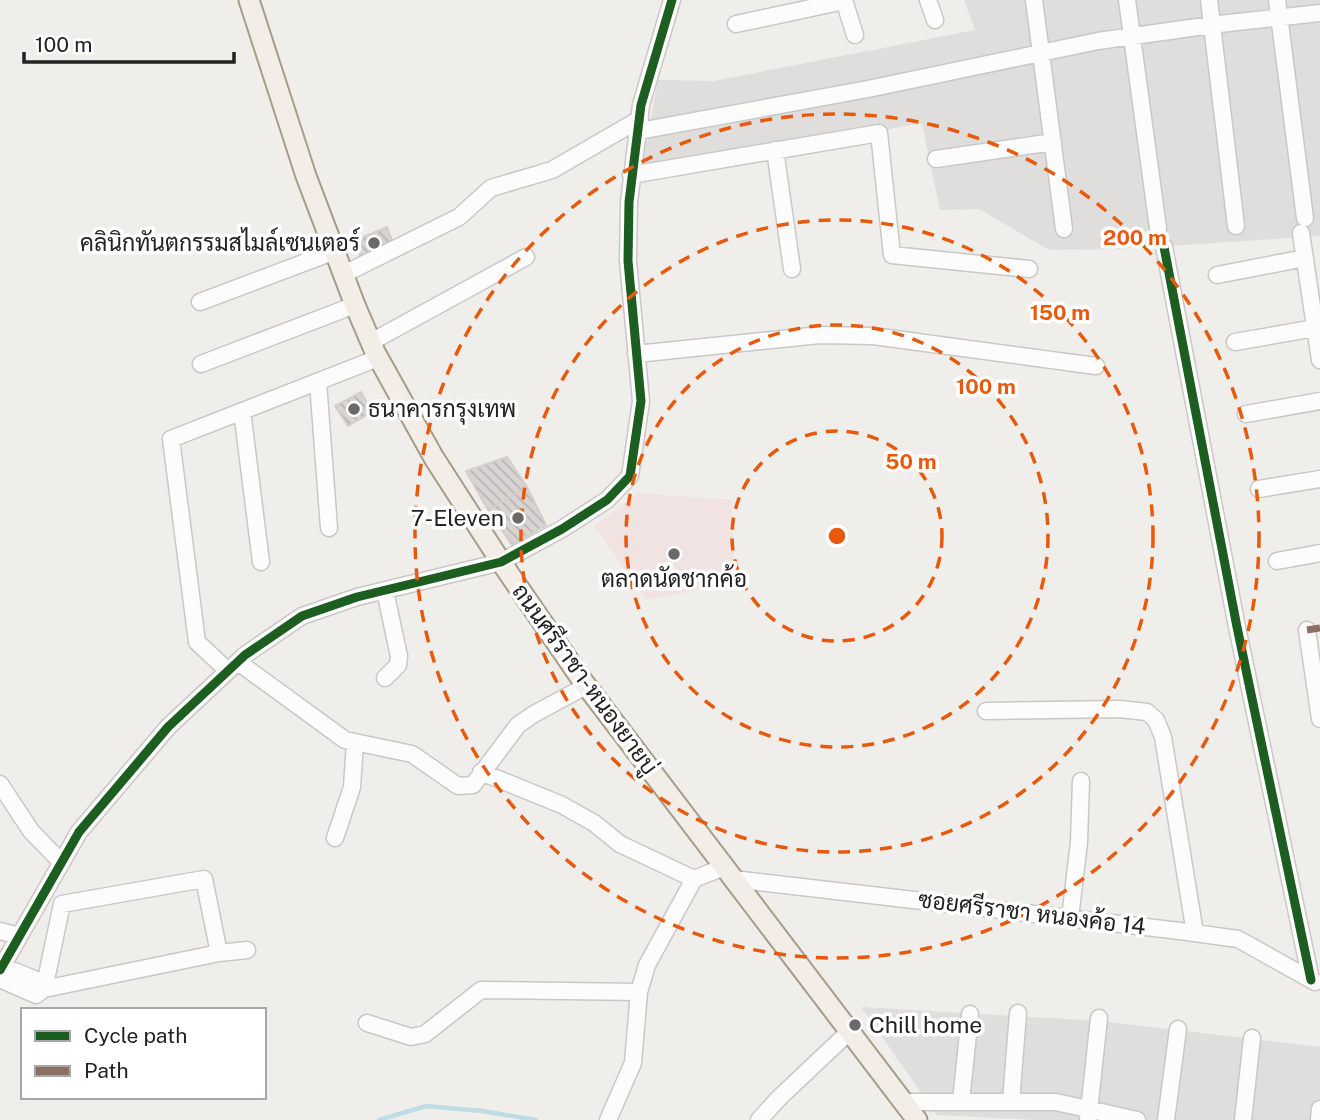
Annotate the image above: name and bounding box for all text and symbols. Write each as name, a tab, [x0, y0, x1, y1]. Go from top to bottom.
scale bar	[24, 21, 234, 65]
text: 100 m	[35, 32, 92, 57]
text: 200 m	[1103, 225, 1167, 250]
place label: คลินิกทันตกรรมสไมล์เซนเตอร์	[80, 227, 360, 256]
marker: คลินิกทันตกรรมสไมล์เซนเตอร์	[366, 235, 382, 251]
text: 150 m	[1030, 300, 1090, 325]
text: 100 m	[956, 374, 1016, 399]
place label: ธนาคารกรุงเทพ	[368, 395, 516, 425]
marker: ธนาคารกรุงเทพ	[346, 401, 362, 417]
text: 50 m	[885, 449, 937, 474]
place label: 7-Eleven	[411, 504, 504, 531]
marker: 7-Eleven	[510, 510, 526, 526]
centre of rings	[825, 524, 849, 548]
marker: ตลาดนัดชากค้อ	[666, 546, 682, 562]
place label: ตลาดนัดชากค้อ	[601, 564, 747, 592]
street label: ถนนศรีราชา-หนองยายบู่	[504, 577, 665, 782]
street label: ซอยศรีราชา หนองค้อ 14	[917, 884, 1147, 940]
legend	[21, 1008, 266, 1099]
place label: Chill home	[869, 1011, 982, 1038]
marker: Chill home	[847, 1017, 863, 1033]
text: Cycle path	[84, 1023, 187, 1048]
text: Path	[84, 1058, 129, 1083]

